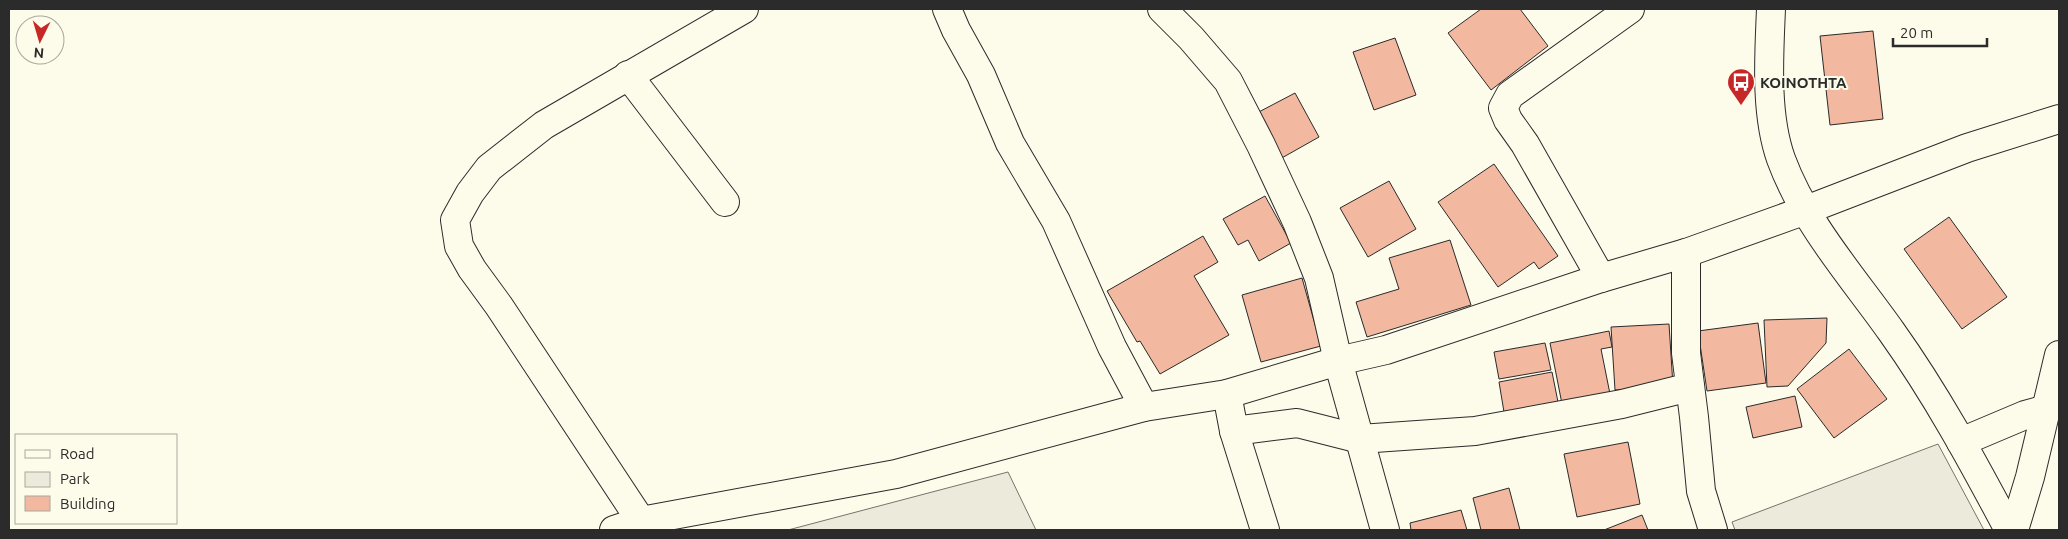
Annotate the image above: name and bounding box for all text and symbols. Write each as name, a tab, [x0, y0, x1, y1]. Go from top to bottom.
north arrow	[15, 15, 65, 65]
scale bar	[1893, 15, 1987, 47]
text: 20 m	[1900, 24, 1933, 41]
text: N	[33, 45, 45, 61]
bus stop icon: ΚΟΙΝΟΤΗΤΑ	[1726, 67, 1756, 106]
place label: ΚΟΙΝΟΤΗΤΑ	[1760, 74, 1847, 91]
legend	[15, 434, 178, 524]
text: Road	[60, 445, 95, 462]
text: Park	[60, 470, 90, 487]
text: Building	[60, 495, 115, 512]

